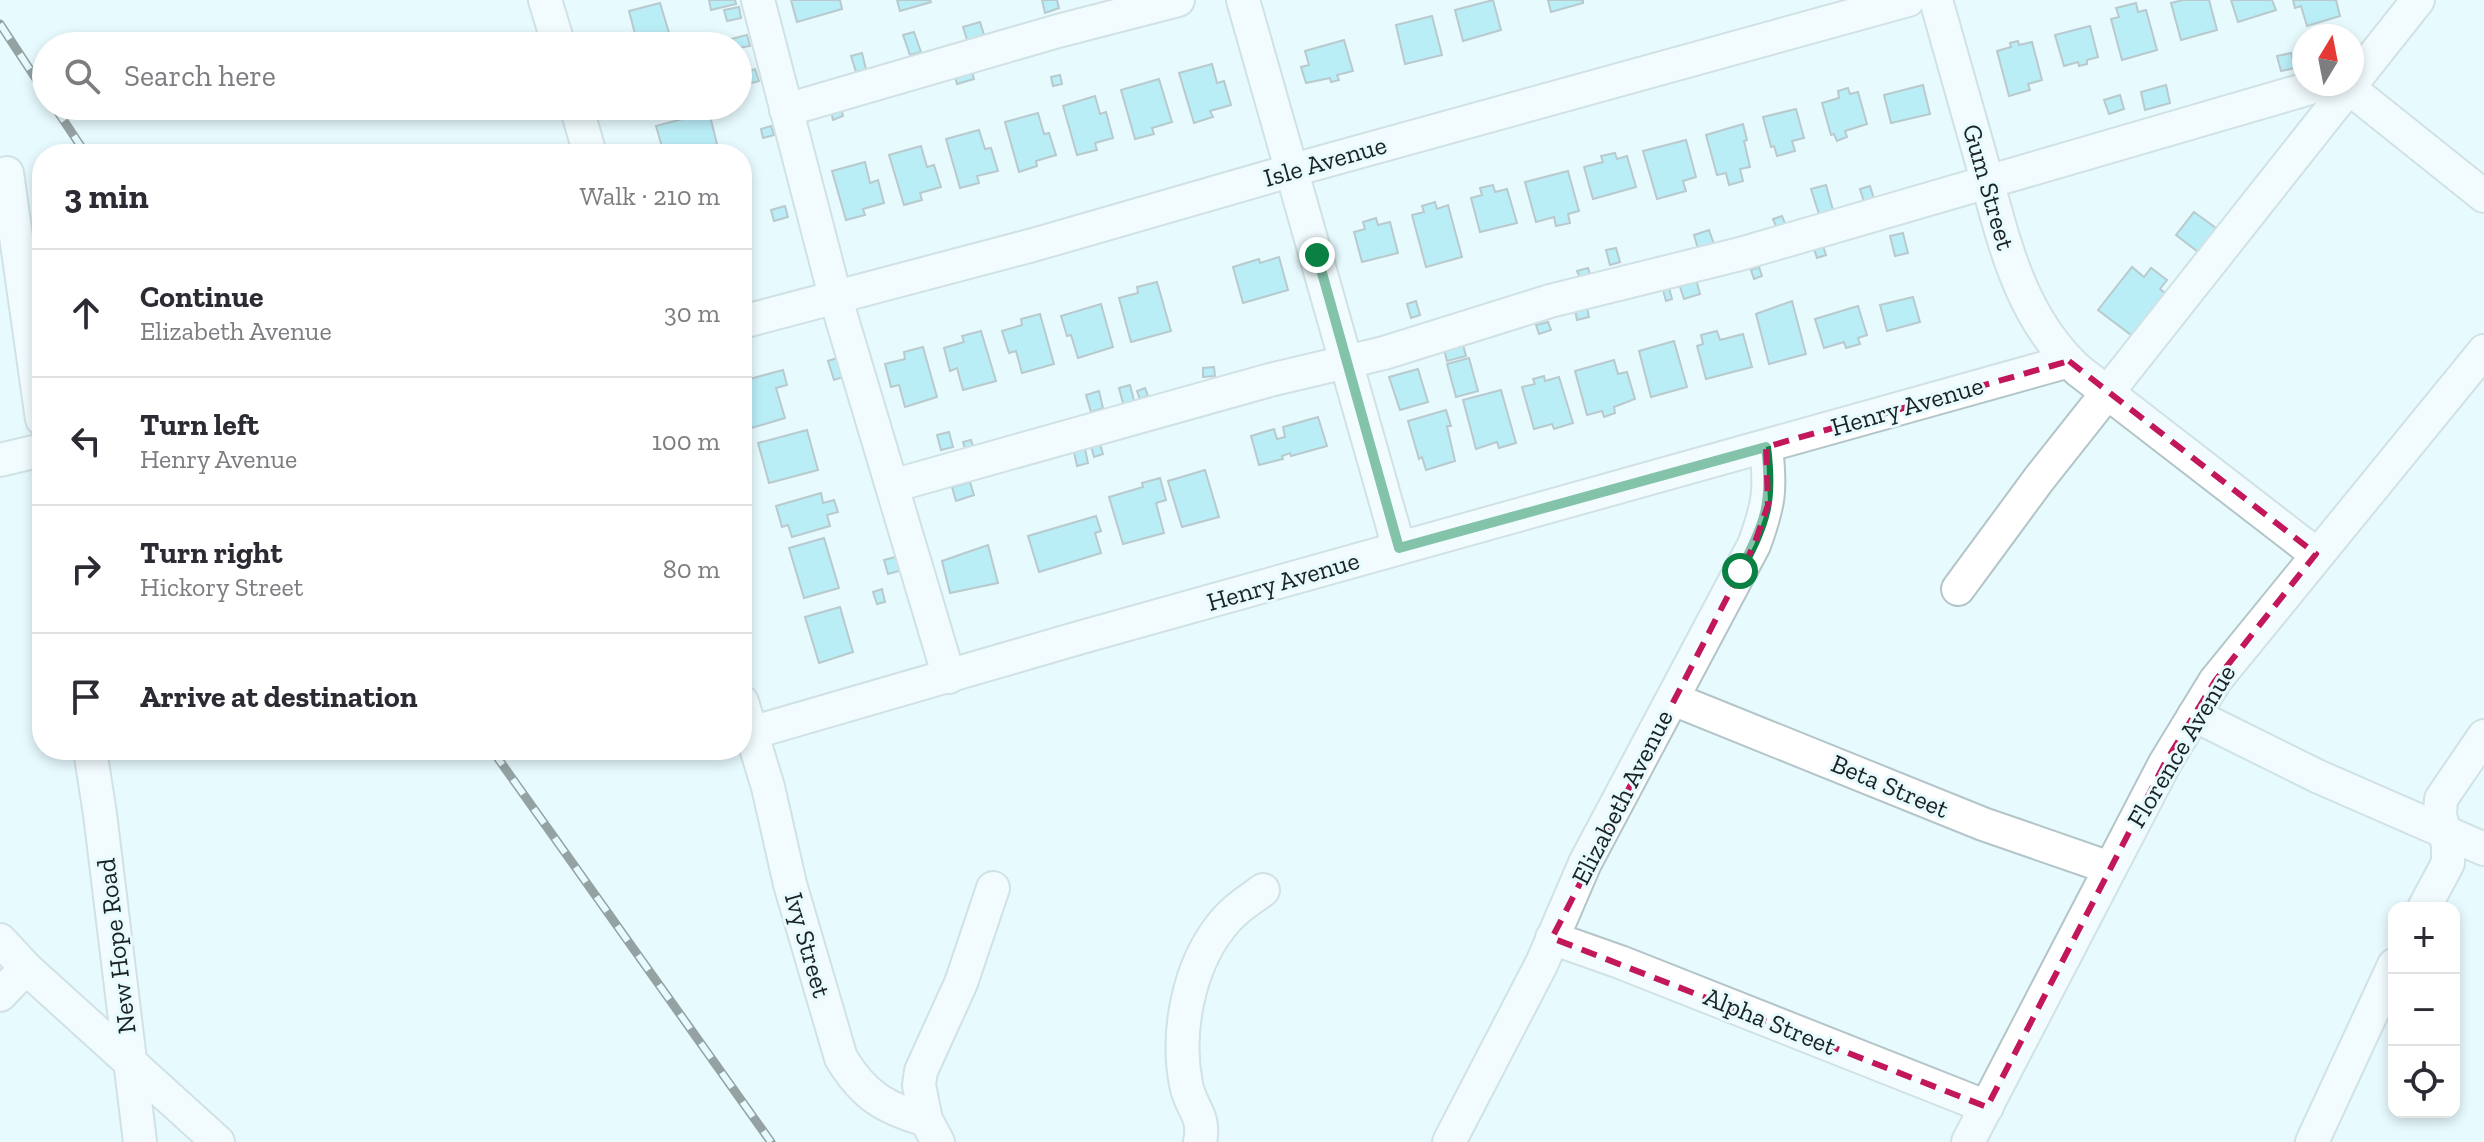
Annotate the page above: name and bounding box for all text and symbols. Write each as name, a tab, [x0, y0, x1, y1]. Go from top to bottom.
north arrow	[2292, 24, 2364, 96]
search box	[32, 32, 752, 120]
icon: search	[60, 54, 104, 98]
text: Search here	[124, 58, 276, 94]
street label: Gum Street	[1956, 120, 2022, 254]
street label: Isle Avenue	[1260, 128, 1390, 194]
text: 3 min	[64, 176, 149, 217]
text: Walk · 210 m	[580, 180, 720, 212]
route end	[1299, 237, 1335, 273]
text: Continue	[140, 279, 264, 315]
icon: ahead	[64, 291, 108, 335]
text: 30 m	[664, 297, 720, 329]
text: Elizabeth Avenue	[140, 315, 332, 347]
street label: Henry Avenue	[1827, 369, 1987, 443]
text: Turn left	[140, 407, 259, 443]
icon: left	[64, 419, 108, 463]
text: 100 m	[652, 425, 720, 457]
text: Henry Avenue	[140, 443, 297, 475]
text: Turn right	[140, 535, 282, 571]
street label: Henry Avenue	[1203, 544, 1363, 618]
icon: right	[64, 547, 108, 591]
text: 80 m	[663, 553, 720, 585]
route start	[1722, 553, 1758, 589]
text: Hickory Street	[140, 571, 303, 603]
street label: Florence Avenue	[2120, 659, 2242, 833]
icon: arrive	[64, 675, 108, 719]
text: Arrive at destination	[140, 679, 417, 715]
street label: Elizabeth Avenue	[1564, 704, 1680, 890]
street label: Beta Street	[1826, 747, 1954, 825]
street label: New Hope Road	[89, 856, 143, 1036]
street label: Ivy Street	[778, 889, 838, 1002]
map controls	[2388, 902, 2460, 1118]
button: +	[2388, 902, 2460, 974]
button: −	[2388, 974, 2460, 1046]
street label: Alpha Street	[1699, 980, 1841, 1062]
button: locate	[2388, 1046, 2460, 1118]

